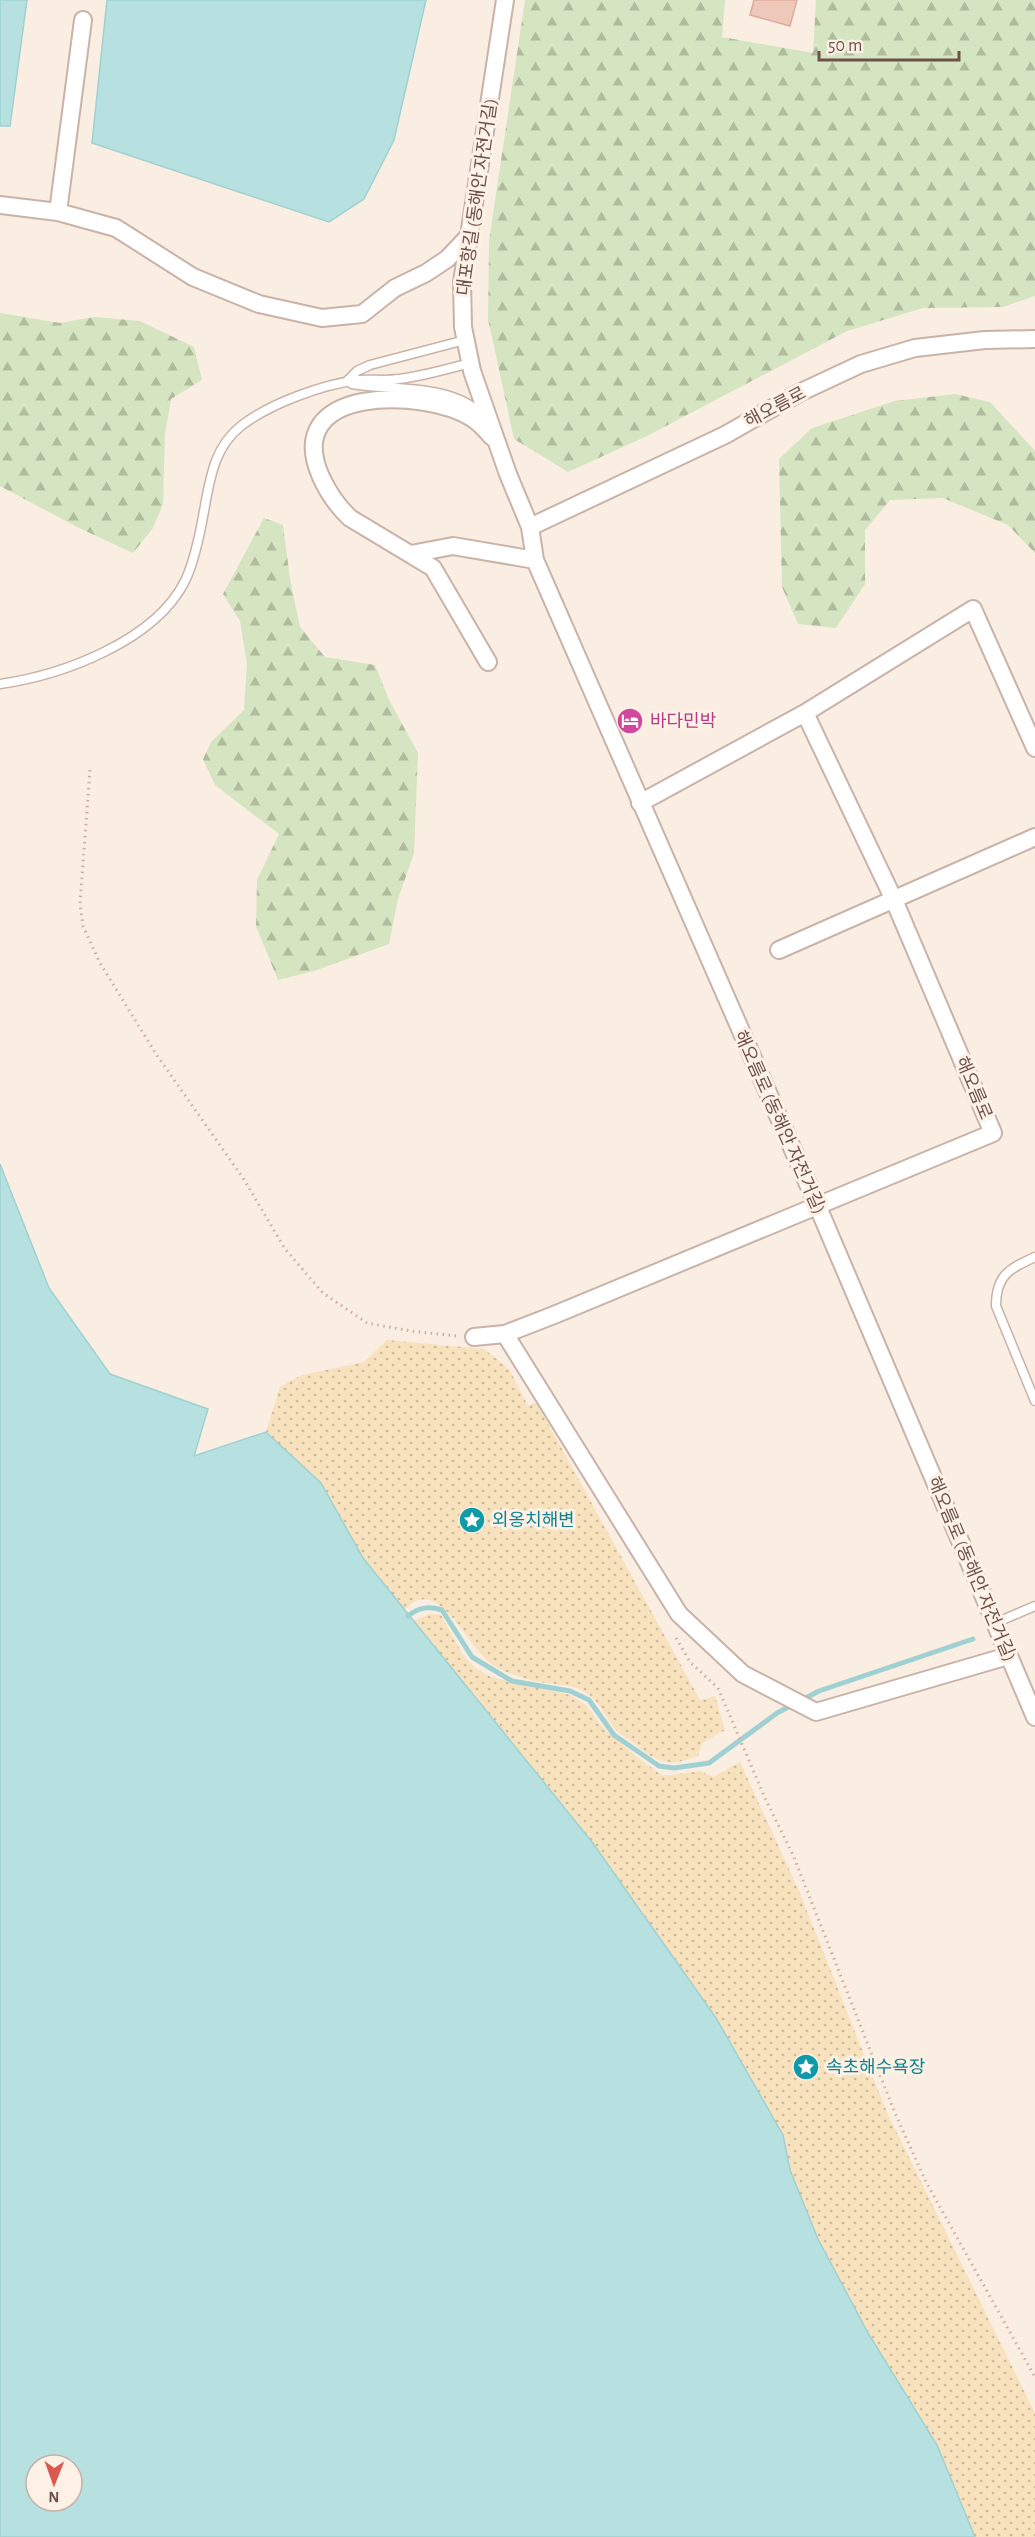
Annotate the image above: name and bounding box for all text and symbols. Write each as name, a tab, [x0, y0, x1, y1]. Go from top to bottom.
scale bar	[819, 24, 958, 62]
text: 50 m	[828, 37, 862, 55]
street label: 대포항길 (동해안 자전거길)	[454, 97, 501, 297]
street label: 해오름로	[742, 384, 809, 431]
hotel icon: 바다민박	[615, 706, 645, 736]
place label: 바다민박	[650, 711, 716, 731]
street label: 해오름로 (동해안 자전거길)	[730, 1028, 829, 1217]
street label: 해오름로	[952, 1054, 995, 1122]
street label: 해오름로 (동해안 자전거길)	[924, 1474, 1019, 1664]
place icon: 외옹치해변	[457, 1505, 487, 1535]
place label: 외옹치해변	[492, 1510, 575, 1530]
place icon: 속초해수욕장	[791, 2052, 821, 2082]
place label: 속초해수욕장	[826, 2057, 925, 2077]
north arrow	[24, 2453, 84, 2513]
text: N	[48, 2489, 59, 2505]

